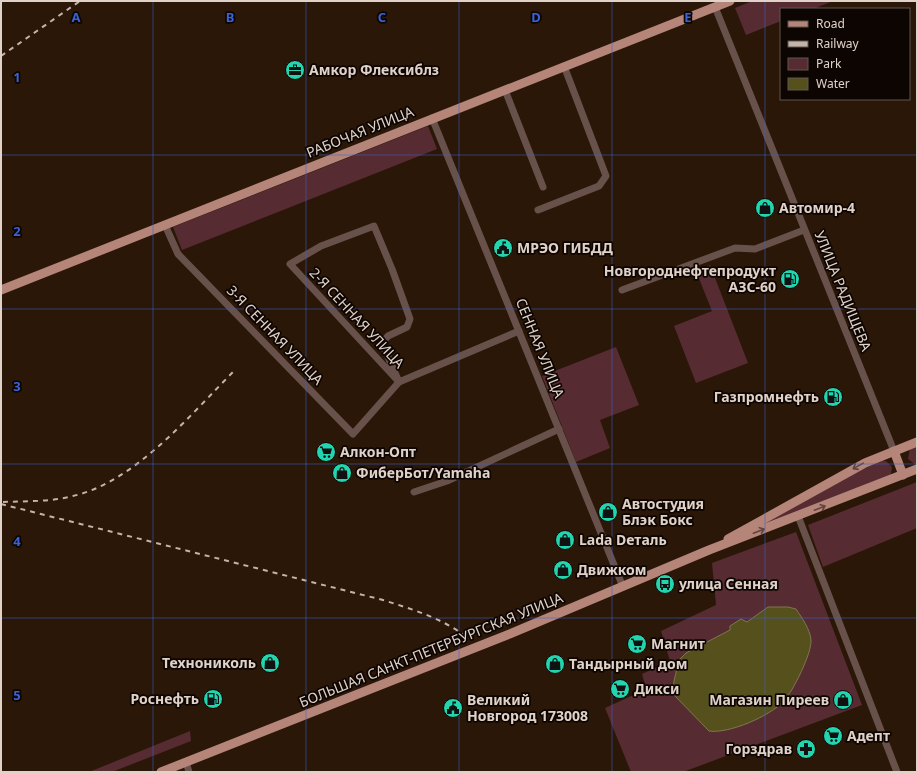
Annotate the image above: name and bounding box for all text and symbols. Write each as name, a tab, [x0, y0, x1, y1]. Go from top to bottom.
text: A	[72, 8, 81, 26]
text: B	[226, 8, 234, 26]
text: C	[378, 8, 386, 26]
text: D	[531, 8, 541, 26]
text: E	[684, 8, 692, 26]
legend	[780, 8, 910, 100]
text: Road	[816, 15, 845, 32]
text: Railway	[816, 35, 860, 52]
text: Park	[816, 55, 842, 72]
office icon: Амкор Флексиблз	[284, 59, 306, 81]
place label: Амкор Флексиблз	[309, 60, 439, 79]
text: 1	[13, 68, 21, 86]
text: Water	[816, 75, 850, 92]
street label: РАБОЧАЯ УЛИЦА	[303, 101, 416, 162]
shop icon: Автомир-4	[754, 197, 776, 219]
place label: Автомир-4	[779, 198, 855, 217]
text: 2	[13, 222, 21, 240]
street label: УЛИЦА РАДИЩЕВА	[811, 228, 876, 354]
public building icon: МРЭО ГИБДД	[492, 237, 514, 259]
place label: МРЭО ГИБДД	[517, 238, 613, 257]
place label: Новгороднефтепродукт АЗС-60	[604, 261, 776, 296]
street label: 2-Я СЕННАЯ УЛИЦА	[306, 263, 409, 372]
fuel station icon: Новгороднефтепродукт АЗС-60	[779, 268, 801, 290]
street label: 3-Я СЕННАЯ УЛИЦА	[223, 281, 328, 388]
street label: СЕННАЯ УЛИЦА	[512, 295, 569, 401]
text: 3	[13, 377, 21, 395]
fuel station icon: Газпромнефть	[822, 386, 844, 408]
place label: Газпромнефть	[714, 387, 819, 406]
supermarket icon: Алкон-Опт	[315, 441, 337, 463]
place label: Алкон-Опт	[340, 442, 416, 461]
shop icon: ФиберБот/Yamaha	[331, 462, 353, 484]
place label: ФиберБот/Yamaha	[356, 463, 490, 482]
one-way arrow	[853, 463, 865, 471]
place label: Автостудия Блэк Бокс	[622, 494, 704, 529]
shop icon: Автостудия Блэк Бокс	[597, 501, 619, 523]
one-way arrow	[814, 503, 826, 511]
one-way arrow	[752, 527, 764, 535]
shop icon: Lada Dеталь	[554, 529, 576, 551]
place label: Lada Dеталь	[579, 530, 667, 549]
text: 4	[13, 532, 21, 550]
shop icon: Движком	[552, 559, 574, 581]
place label: Движком	[577, 560, 647, 579]
bus stop icon: улица Сенная	[654, 573, 676, 595]
place label: улица Сенная	[678, 574, 778, 593]
street label: БОЛЬШАЯ САНКТ-ПЕТЕРБУРГСКАЯ УЛИЦА	[296, 588, 566, 711]
supermarket icon: Магнит	[626, 633, 648, 655]
place label: Магнит	[651, 634, 705, 653]
shop icon: Технониколь	[259, 652, 281, 674]
place label: Технониколь	[162, 653, 256, 672]
shop icon: Тандырный дом	[544, 653, 566, 675]
place label: Тандырный дом	[569, 654, 687, 673]
supermarket icon: Дикси	[609, 678, 631, 700]
place label: Дикси	[634, 679, 679, 698]
text: 5	[13, 686, 21, 704]
fuel station icon: Роснефть	[202, 688, 224, 710]
place label: Роснефть	[130, 689, 199, 708]
shop icon: Магазин Пиреев	[832, 689, 854, 711]
place label: Великий Новгород 173008	[467, 690, 588, 725]
place label: Магазин Пиреев	[709, 690, 829, 709]
public building icon: Великий Новгород 173008	[442, 697, 464, 719]
supermarket icon: Адепт	[822, 725, 844, 747]
place label: Адепт	[847, 726, 890, 745]
pharmacy icon: Горздрав	[795, 738, 817, 760]
place label: Горздрав	[725, 739, 792, 758]

